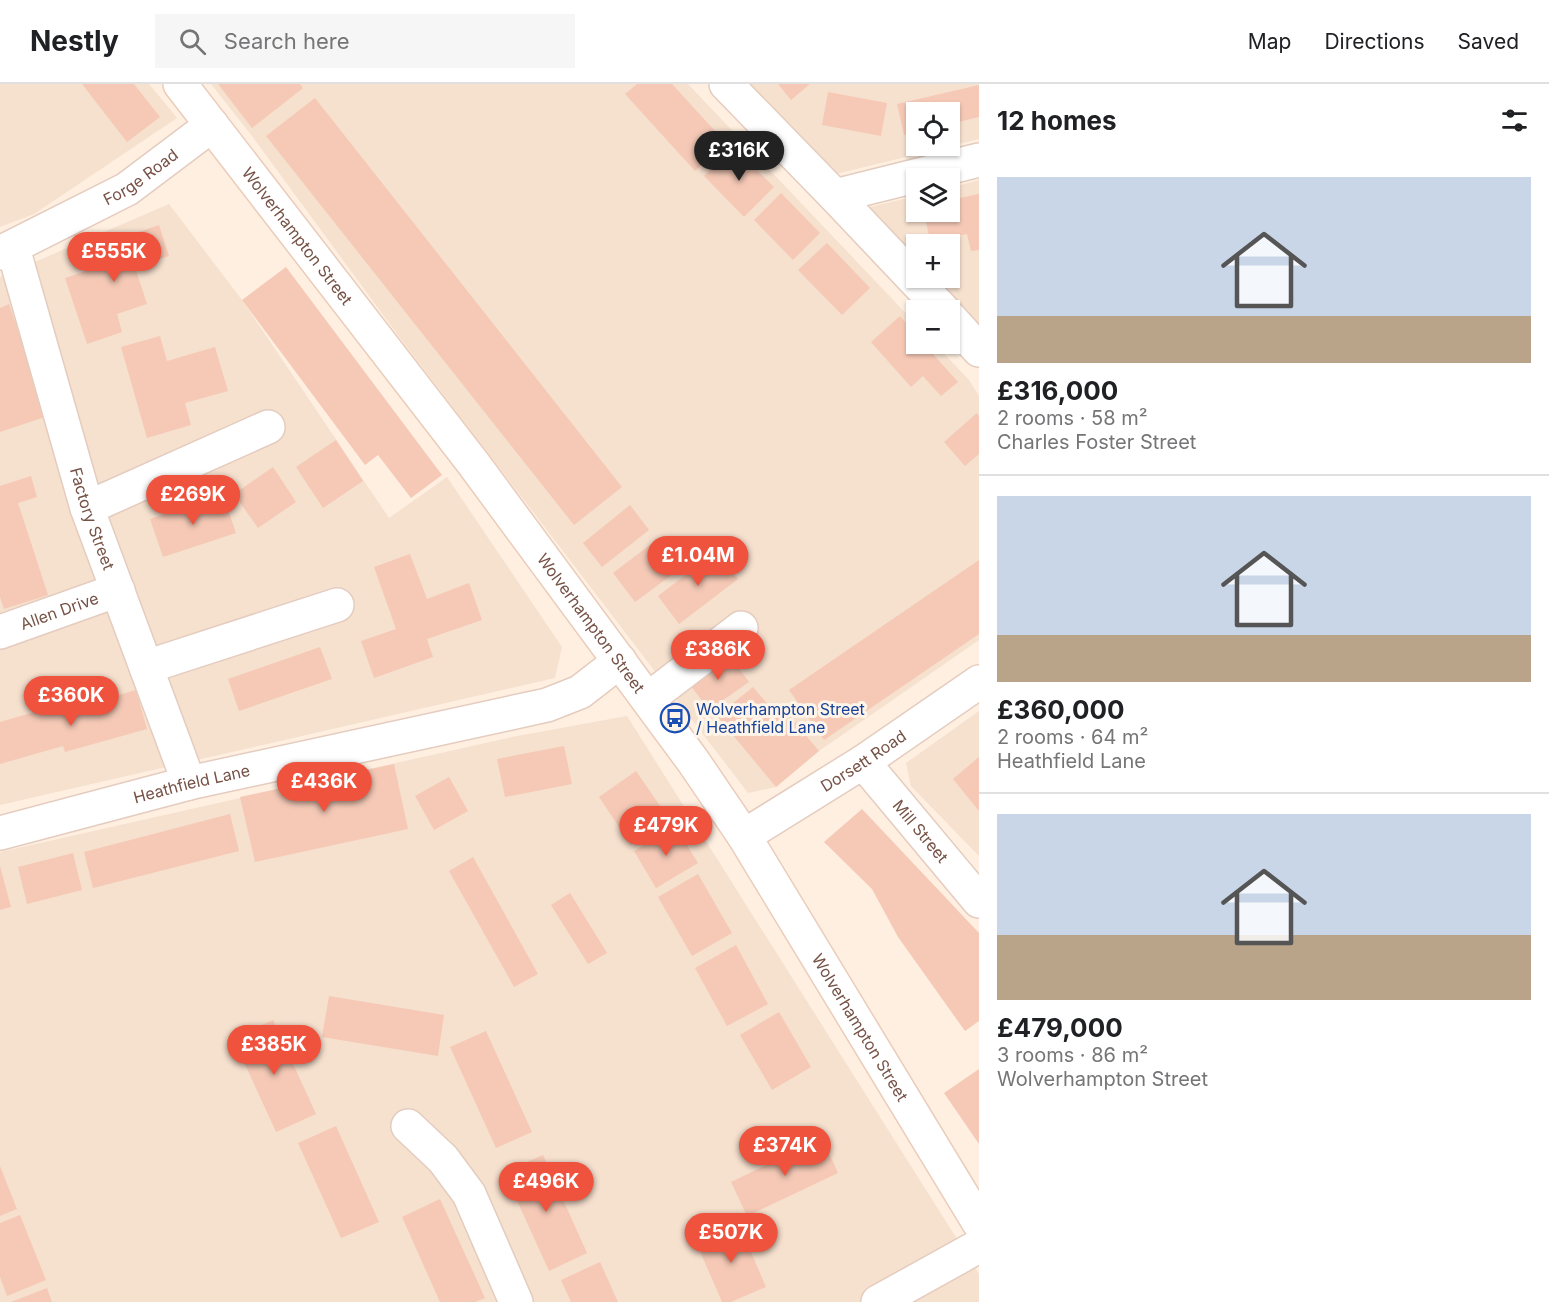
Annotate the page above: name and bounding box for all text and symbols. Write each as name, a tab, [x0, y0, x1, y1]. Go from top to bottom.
search box	[155, 14, 575, 68]
text: Nestly	[30, 24, 119, 58]
icon: search	[176, 25, 209, 58]
text: Search here	[224, 28, 350, 54]
text: Map	[1248, 29, 1291, 54]
text: Directions	[1324, 29, 1425, 54]
text: Saved	[1458, 29, 1519, 54]
map controls	[906, 102, 960, 354]
button: locate	[906, 102, 960, 156]
icon: filters	[1498, 104, 1531, 137]
text: 12 homes	[997, 105, 1117, 136]
pin: £316K	[697, 131, 781, 182]
text: £316K	[708, 138, 770, 162]
street label: Forge Road	[100, 144, 182, 209]
street label: Wolverhampton Street	[238, 163, 357, 309]
button: layers	[906, 168, 960, 222]
icon: home	[1210, 216, 1318, 324]
pin: £555K	[72, 232, 156, 283]
button: +	[906, 234, 960, 288]
text: £555K	[81, 239, 147, 263]
button: −	[906, 300, 960, 354]
text: £316,000	[997, 375, 1118, 406]
text: 2 rooms · 58 m²	[997, 406, 1148, 430]
text: Charles Foster Street	[997, 430, 1196, 454]
street label: Factory Street	[66, 465, 119, 572]
pin: £269K	[151, 475, 235, 526]
text: £269K	[160, 482, 226, 506]
icon: home	[1210, 535, 1318, 643]
pin: £1.04M	[649, 536, 747, 587]
text: £1.04M	[661, 543, 735, 567]
street label: Wolverhampton Street	[533, 549, 649, 697]
street label: Allen Drive	[17, 588, 101, 634]
pin: £386K	[676, 630, 760, 681]
text: £386K	[685, 637, 751, 661]
pin: £360K	[29, 676, 113, 727]
text: £360K	[38, 683, 104, 707]
text: £360,000	[997, 694, 1125, 725]
place label: Wolverhampton Street / Heathfield Lane	[696, 699, 865, 737]
bus stop icon: Wolverhampton Street / Heathfield Lane	[659, 702, 691, 734]
street label: Dorsett Road	[817, 725, 910, 796]
text: 2 rooms · 64 m²	[997, 725, 1148, 749]
text: Heathfield Lane	[997, 749, 1146, 773]
street label: Heathfield Lane	[131, 760, 252, 807]
pin: £436K	[282, 762, 366, 813]
text: £436K	[291, 769, 357, 793]
street label: Mill Street	[889, 796, 953, 867]
pin: £479K	[624, 806, 708, 857]
text: £479K	[633, 813, 699, 837]
icon: home	[1210, 853, 1318, 961]
street label: Wolverhampton Street	[808, 950, 913, 1105]
text: £479,000	[997, 1012, 1123, 1043]
pin: £385K	[232, 1025, 316, 1076]
text: £385K	[241, 1032, 307, 1056]
text: 3 rooms · 86 m²	[997, 1043, 1148, 1067]
text: Wolverhampton Street	[997, 1067, 1208, 1091]
pin: £374K	[743, 1126, 827, 1177]
text: £374K	[753, 1133, 817, 1157]
pin: £496K	[504, 1162, 588, 1213]
text: £496K	[513, 1169, 579, 1193]
pin: £507K	[689, 1213, 773, 1264]
text: £507K	[699, 1220, 763, 1244]

